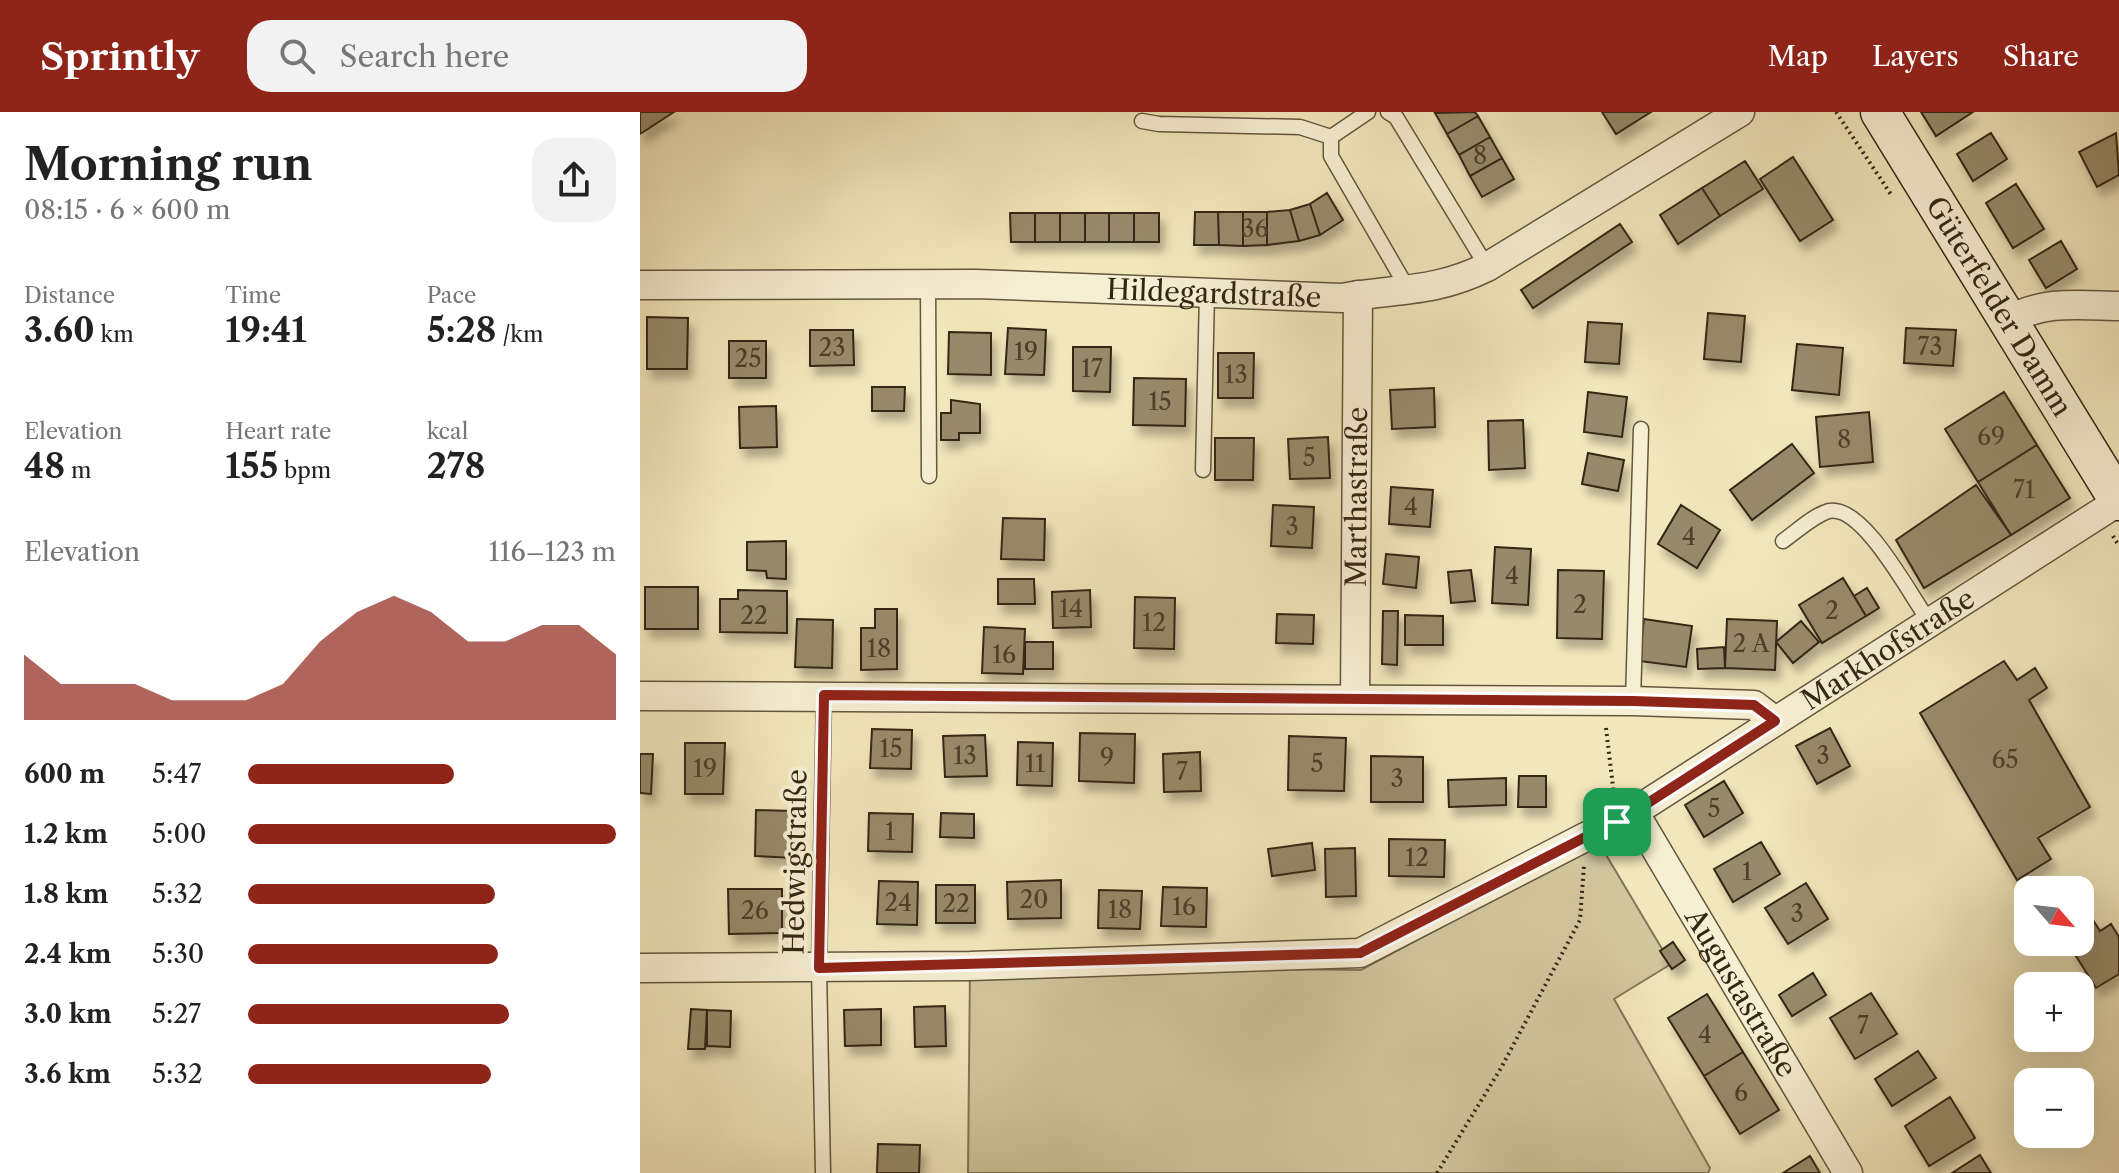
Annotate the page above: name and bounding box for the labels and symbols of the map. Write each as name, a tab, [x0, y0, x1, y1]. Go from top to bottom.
house number: 8	[1473, 141, 1487, 170]
street label: Güterfelder Damm	[1919, 190, 2080, 422]
house number: 36	[1241, 214, 1269, 243]
street label: Hildegardstraße	[1106, 272, 1322, 314]
house number: 73	[1917, 332, 1943, 361]
house number: 23	[818, 333, 846, 362]
house number: 19	[1014, 337, 1038, 366]
house number: 25	[735, 344, 761, 373]
house number: 17	[1081, 354, 1103, 383]
house number: 13	[1224, 360, 1248, 389]
house number: 15	[1148, 387, 1172, 416]
street label: Marthastraße	[1339, 407, 1374, 587]
house number: 69	[1977, 422, 2005, 451]
house number: 8	[1837, 425, 1851, 454]
house number: 5	[1302, 443, 1316, 472]
house number: 71	[2013, 475, 2035, 504]
house number: 4	[1404, 492, 1418, 521]
house number: 3	[1285, 512, 1299, 541]
house number: 4	[1682, 522, 1696, 551]
house number: 4	[1505, 561, 1519, 590]
street label: Markhofstraße	[1795, 581, 1981, 717]
house number: 2	[1573, 590, 1587, 619]
house number: 14	[1059, 594, 1083, 623]
house number: 2	[1825, 596, 1839, 625]
house number: 22	[740, 601, 768, 630]
house number: 12	[1142, 608, 1166, 637]
house number: 2 A	[1732, 629, 1771, 658]
house number: 18	[867, 634, 891, 663]
house number: 16	[992, 640, 1016, 669]
house number: 15	[879, 734, 903, 763]
house number: 13	[953, 741, 977, 770]
house number: 3	[1816, 741, 1830, 770]
house number: 9	[1100, 743, 1114, 772]
house number: 65	[1991, 745, 2019, 774]
house number: 11	[1025, 749, 1045, 778]
house number: 5	[1310, 749, 1324, 778]
house number: 19	[693, 754, 717, 783]
house number: 7	[1176, 757, 1188, 786]
house number: 3	[1390, 764, 1404, 793]
street label: Hedwigstraße	[776, 769, 814, 955]
pin	[1583, 788, 1651, 856]
house number: 5	[1707, 794, 1721, 823]
house number: 1	[885, 817, 895, 846]
house number: 12	[1405, 843, 1429, 872]
house number: 1	[1742, 857, 1752, 886]
north arrow	[2014, 876, 2094, 956]
house number: 20	[1019, 885, 1049, 914]
house number: 24	[884, 888, 912, 917]
house number: 22	[942, 889, 970, 918]
house number: 16	[1172, 892, 1196, 921]
house number: 18	[1108, 895, 1132, 924]
house number: 26	[741, 896, 769, 925]
house number: 3	[1790, 899, 1804, 928]
street label: Augustastraße	[1678, 901, 1804, 1083]
house number: 7	[1857, 1011, 1869, 1040]
house number: 4	[1698, 1020, 1712, 1049]
house number: 6	[1734, 1078, 1748, 1107]

